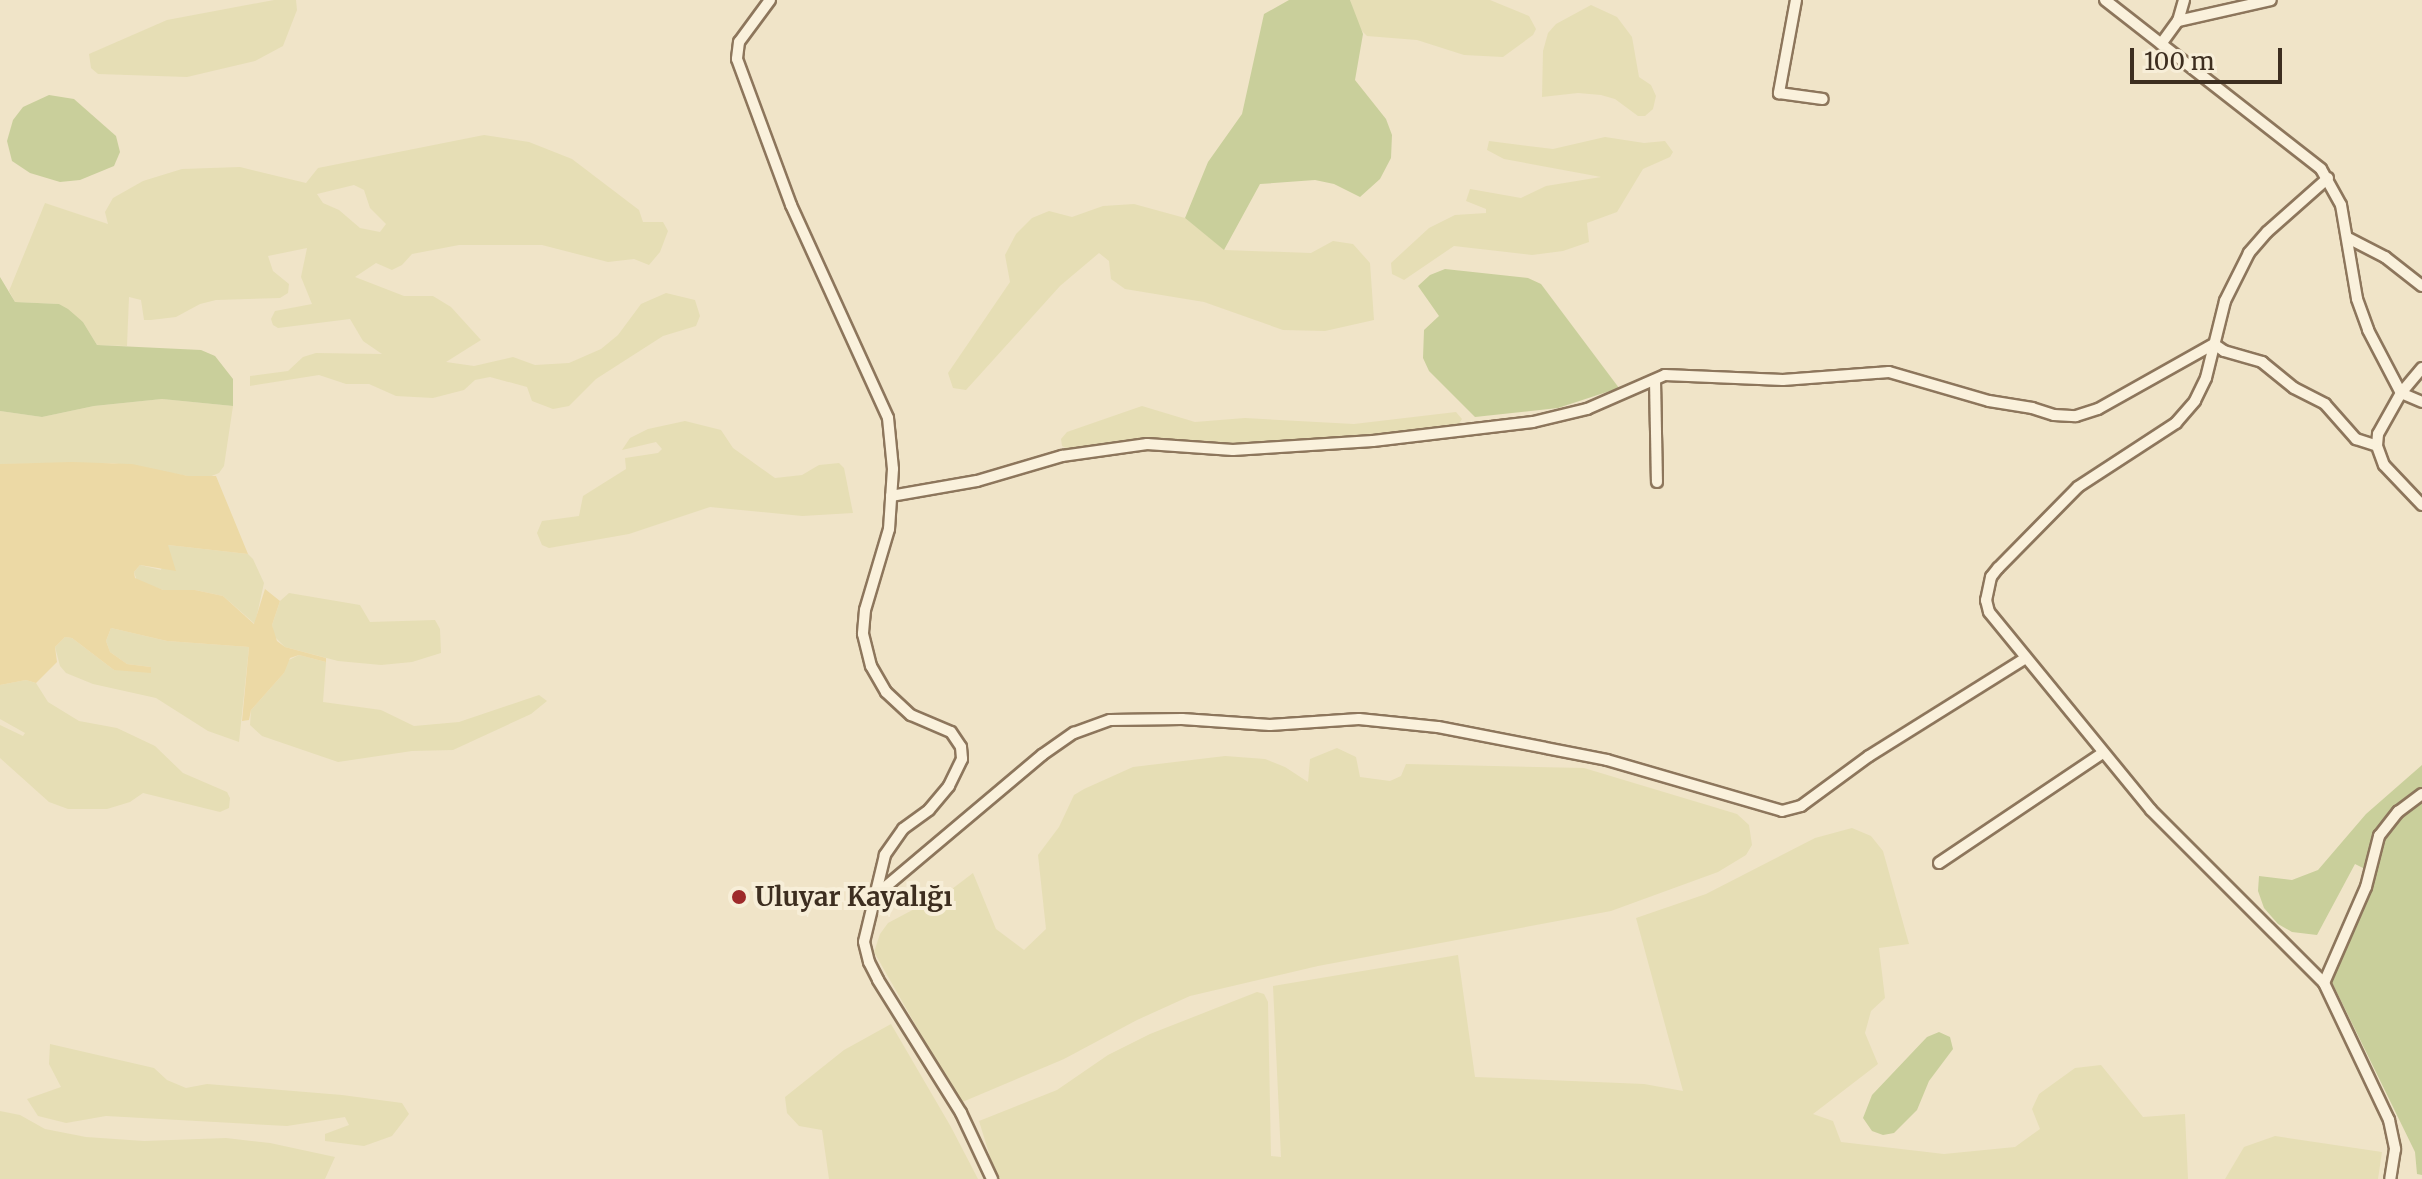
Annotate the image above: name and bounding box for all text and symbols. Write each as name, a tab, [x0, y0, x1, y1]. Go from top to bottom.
scale bar	[2134, 32, 2286, 82]
text: 100 m	[2144, 46, 2214, 77]
place label: Uluyar Kayalığı	[755, 881, 952, 913]
marker: Uluyar Kayalığı	[730, 888, 748, 906]

